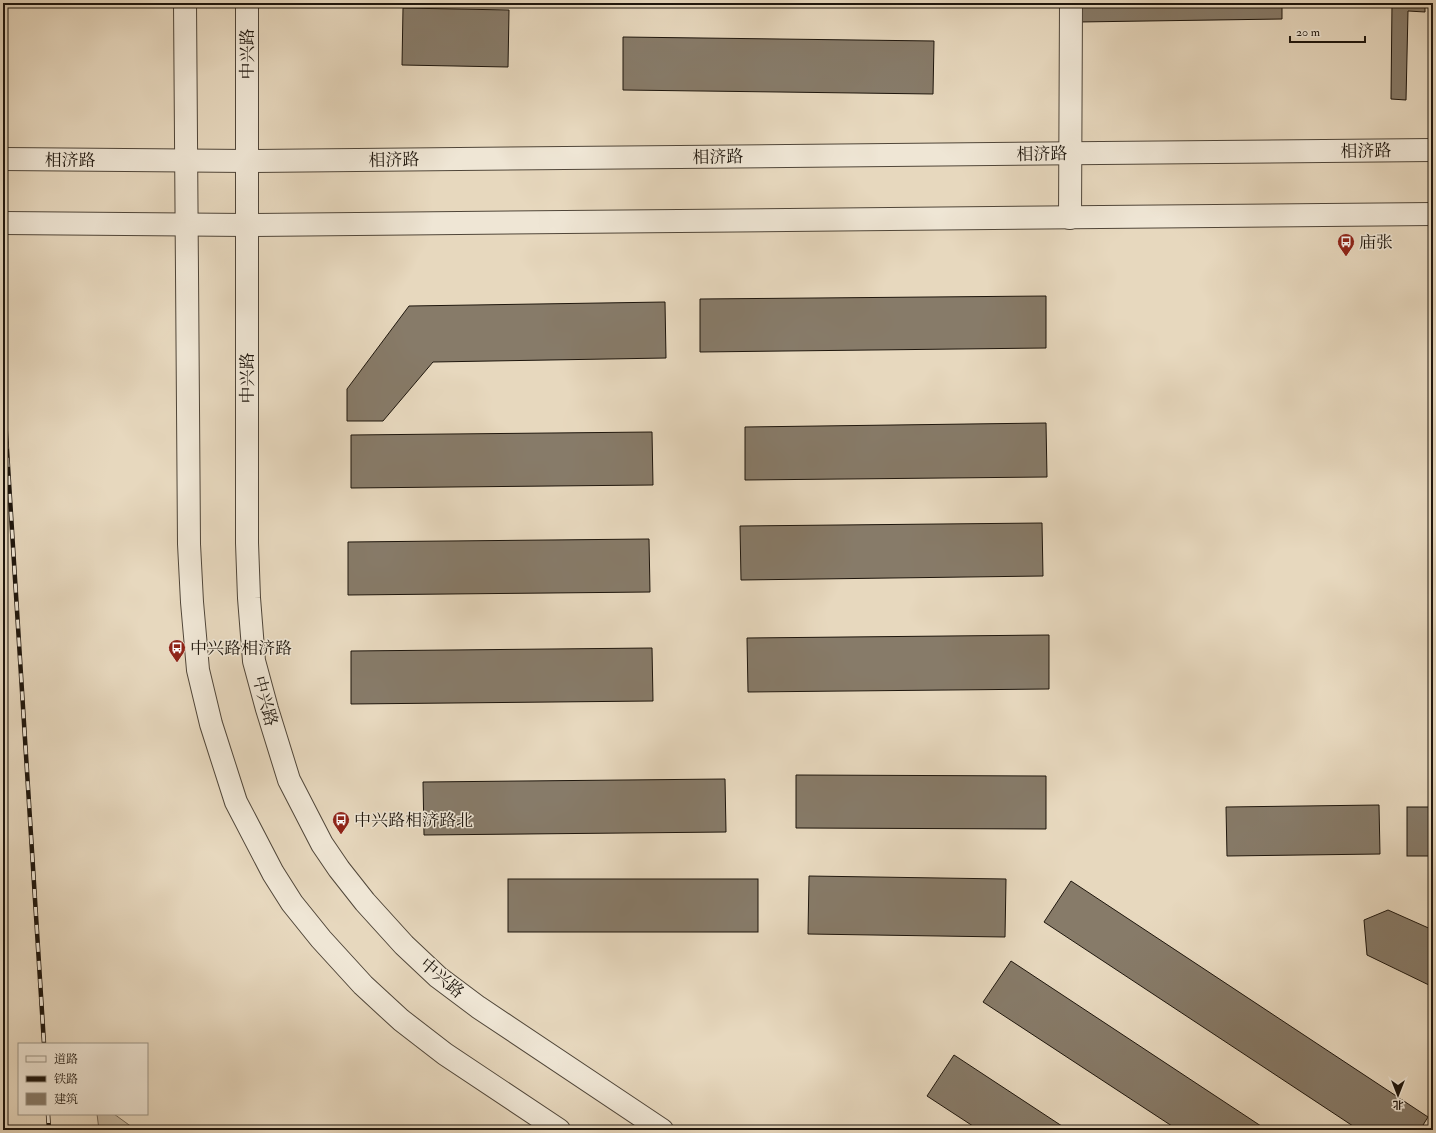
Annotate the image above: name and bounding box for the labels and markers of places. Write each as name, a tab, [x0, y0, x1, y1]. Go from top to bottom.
bus stop icon: 庙张	[1336, 232, 1356, 257]
place label: 庙张	[1359, 232, 1393, 253]
bus stop icon: 中兴路相济路	[167, 638, 187, 663]
place label: 中兴路相济路	[190, 638, 292, 659]
bus stop icon: 中兴路相济路北	[331, 810, 351, 835]
place label: 中兴路相济路北	[354, 810, 473, 831]

